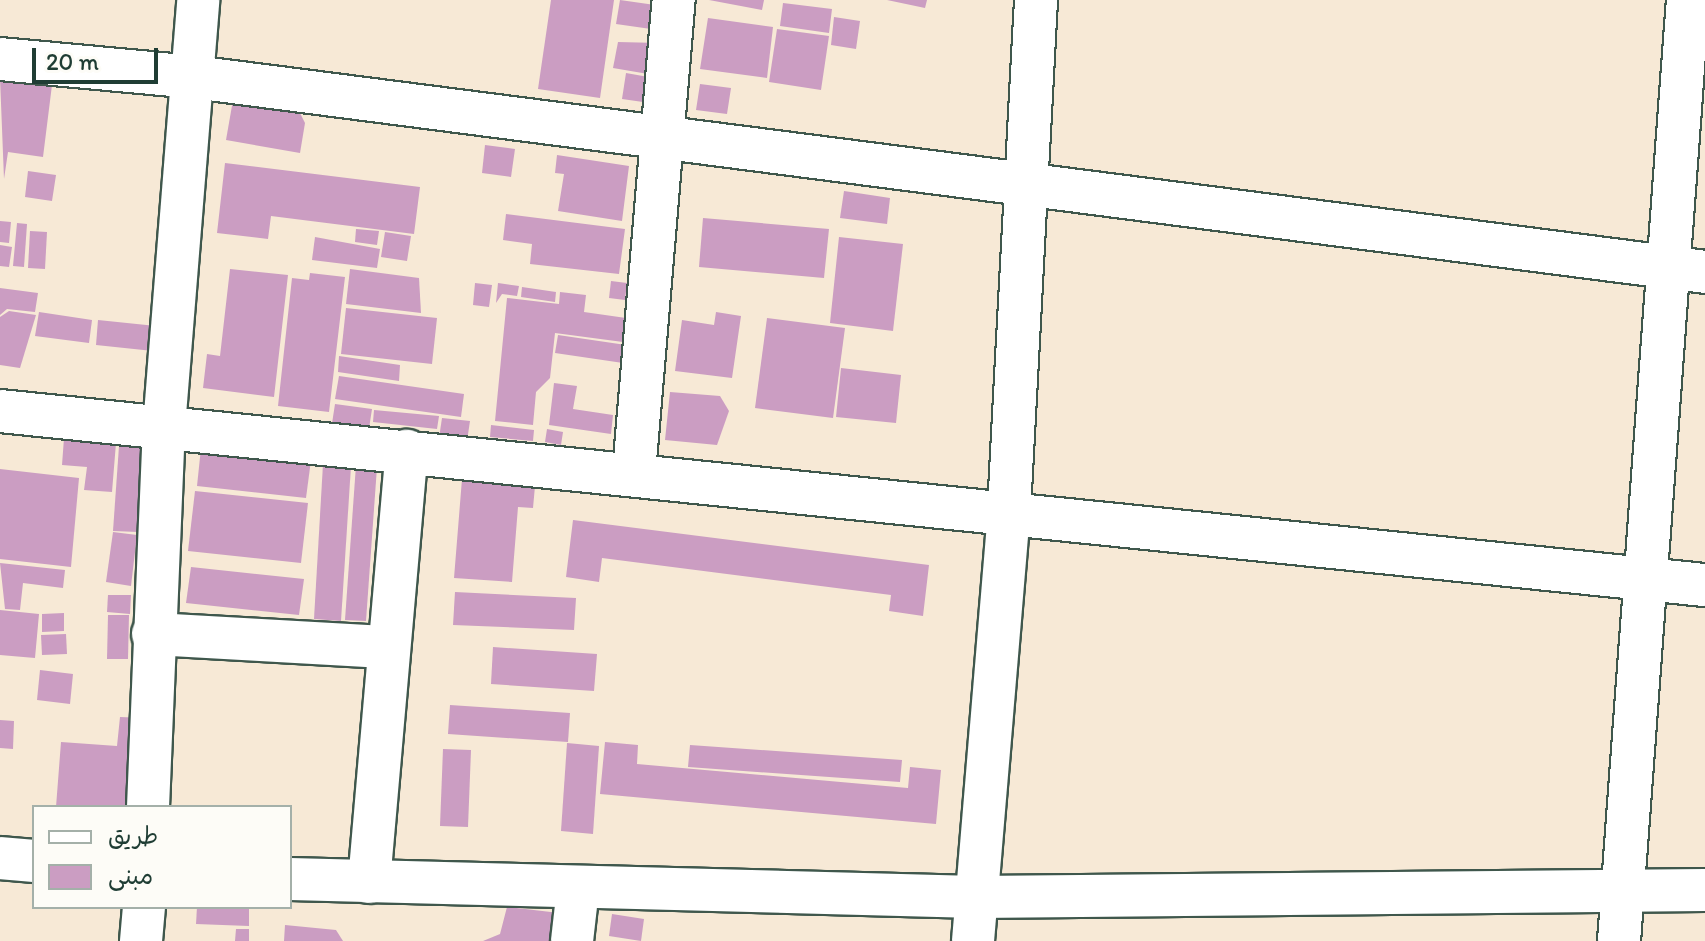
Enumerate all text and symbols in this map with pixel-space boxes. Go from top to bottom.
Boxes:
scale bar [36,32,162,82]
text: 20 m [46,47,99,76]
legend [32,805,292,909]
text: طريق [108,821,158,850]
text: مبنى [108,861,153,890]

